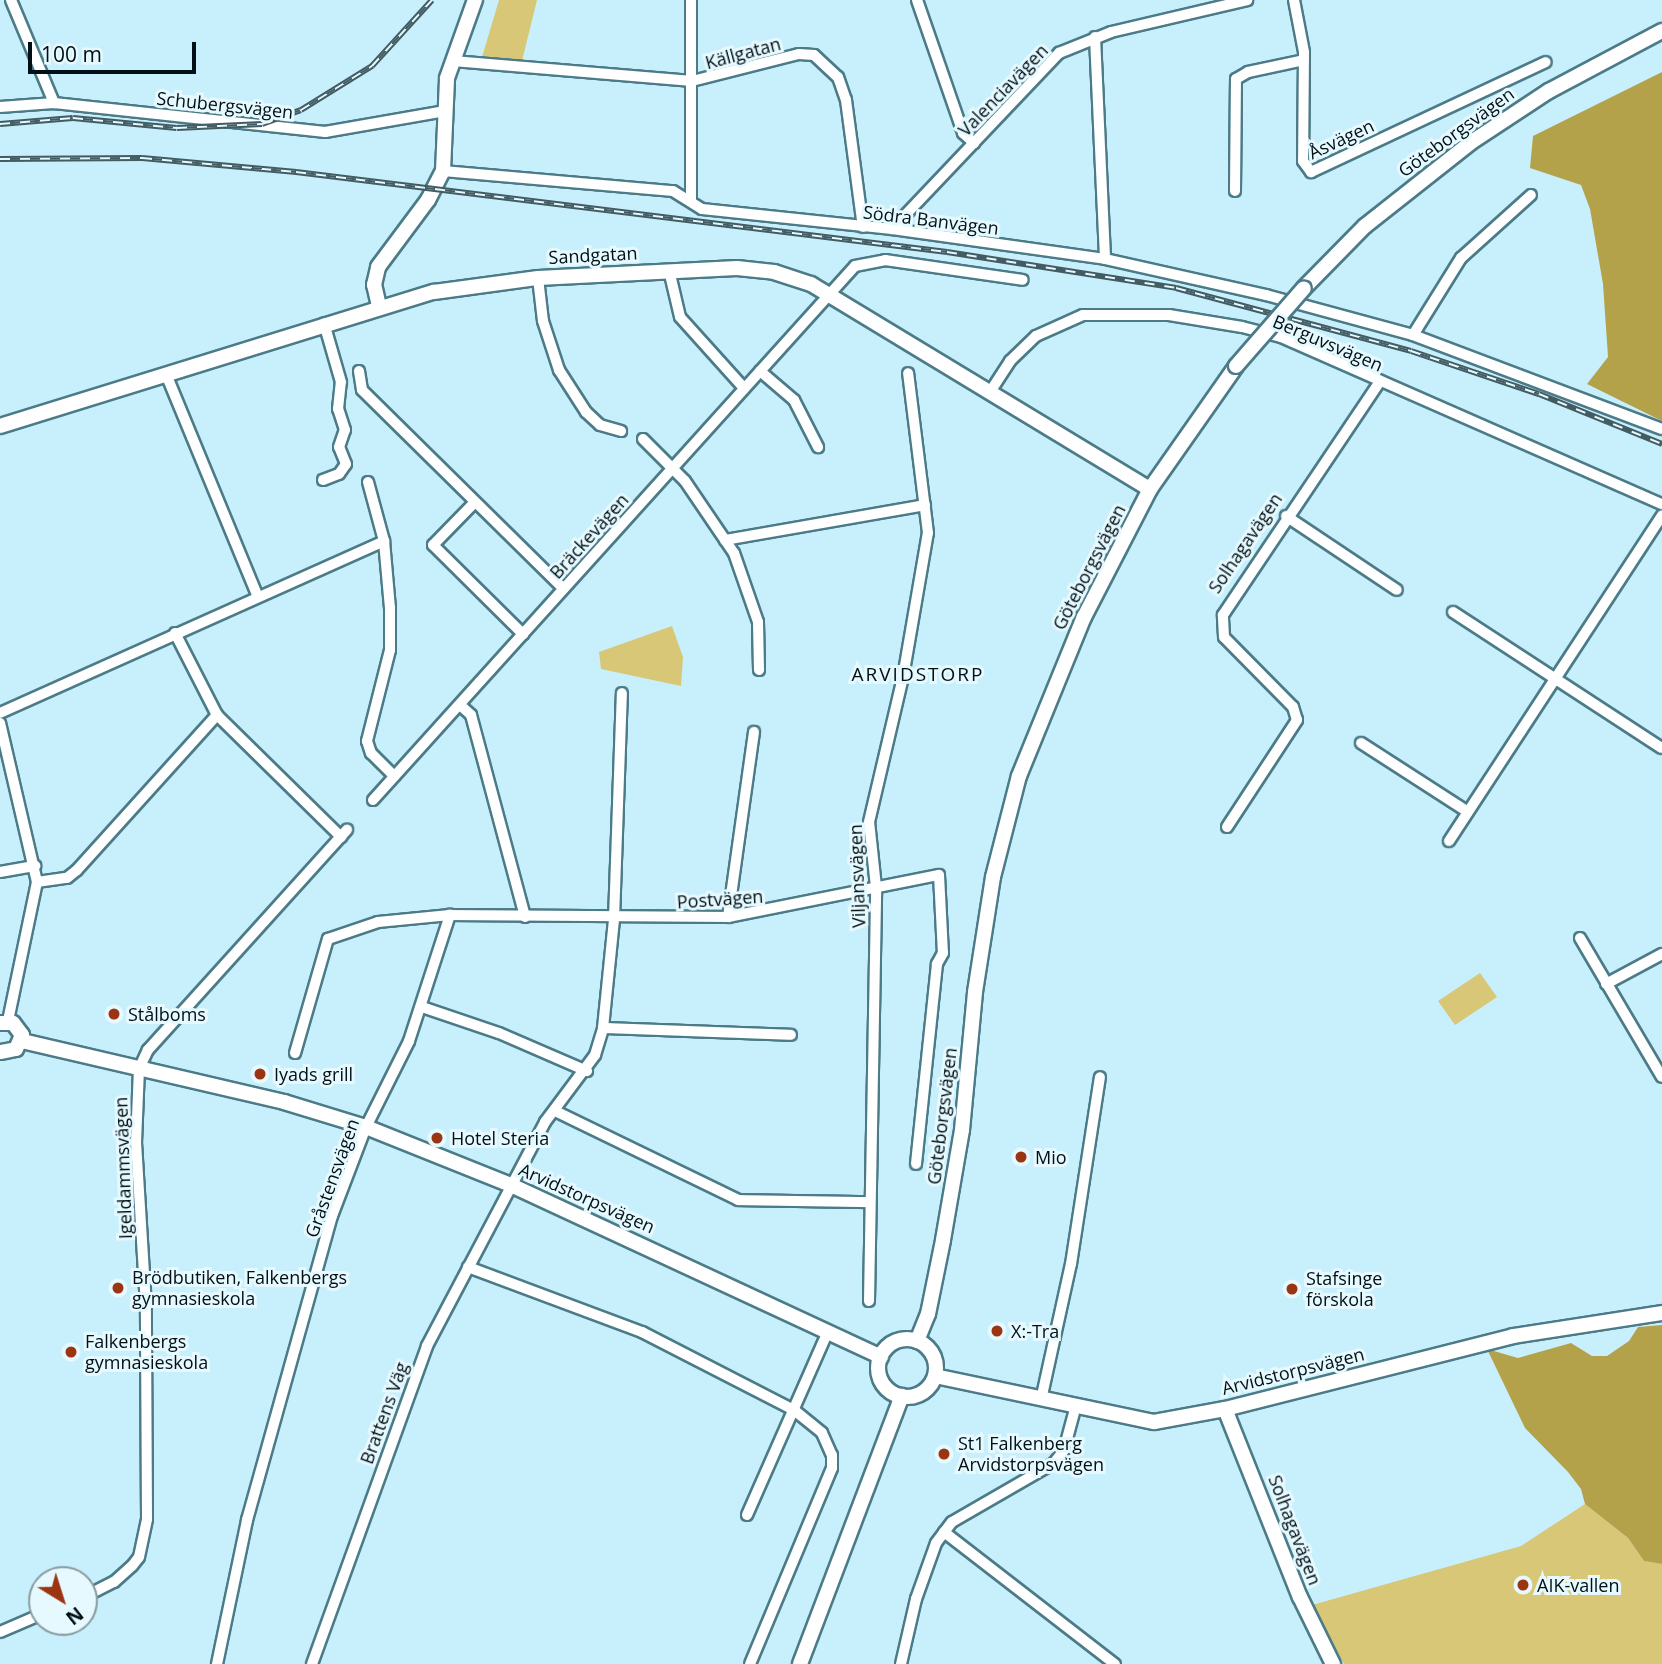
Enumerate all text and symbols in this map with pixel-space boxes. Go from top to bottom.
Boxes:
scale bar [32,28,200,72]
street label: Källgatan [703,33,783,73]
text: 100 m [41,40,102,68]
street label: Valenciavägen [954,40,1052,140]
street label: Göteborgsvägen [1394,83,1518,181]
street label: Schubergsvägen [156,87,294,123]
street label: Åsvägen [1305,114,1377,164]
street label: Södra Banvägen [862,201,1000,239]
street label: Sandgatan [548,242,638,268]
street label: Berguvsvägen [1270,310,1386,376]
street label: Bräckevägen [545,489,633,583]
street label: Solhagavägen [1204,489,1286,597]
street label: Göteborgsvägen [1048,501,1130,633]
district label: ARVIDSTORP [853,664,983,686]
street label: Viljansvägen [844,824,870,928]
street label: Postvägen [676,885,764,913]
place label: Stålboms [128,1003,206,1025]
marker: Stålboms [106,1006,122,1022]
street label: Göteborgsvägen [923,1046,961,1186]
place label: Iyads grill [274,1063,353,1085]
marker: Iyads grill [252,1066,268,1082]
street label: Igeldammsvägen [110,1097,136,1239]
street label: Gråstensvägen [300,1116,364,1240]
place label: Hotel Steria [451,1127,549,1149]
marker: Hotel Steria [429,1130,445,1146]
place label: Mio [1035,1146,1067,1168]
marker: Mio [1013,1149,1029,1165]
street label: Arvidstorpsvägen [516,1158,658,1238]
place label: Brödbutiken, Falkenbergs gymnasieskola [132,1267,347,1310]
place label: Stafsinge förskola [1306,1268,1382,1310]
marker: Brödbutiken, Falkenbergs gymnasieskola [110,1280,126,1296]
marker: Stafsinge förskola [1284,1281,1300,1297]
place label: X:-Tra [1011,1320,1059,1342]
marker: X:-Tra [989,1323,1005,1339]
place label: Falkenbergs gymnasieskola [85,1331,208,1374]
street label: Arvidstorpsvägen [1220,1343,1366,1399]
marker: Falkenbergs gymnasieskola [63,1344,79,1360]
street label: Brattens Väg [356,1359,412,1467]
place label: St1 Falkenberg Arvidstorpsvägen [958,1433,1104,1476]
marker: St1 Falkenberg Arvidstorpsvägen [936,1446,952,1462]
street label: Solhagavägen [1264,1472,1326,1588]
north arrow [28,1566,98,1636]
place label: AIK-vallen [1537,1574,1619,1596]
marker: AIK-vallen [1515,1577,1531,1593]
text: N [61,1601,89,1631]

